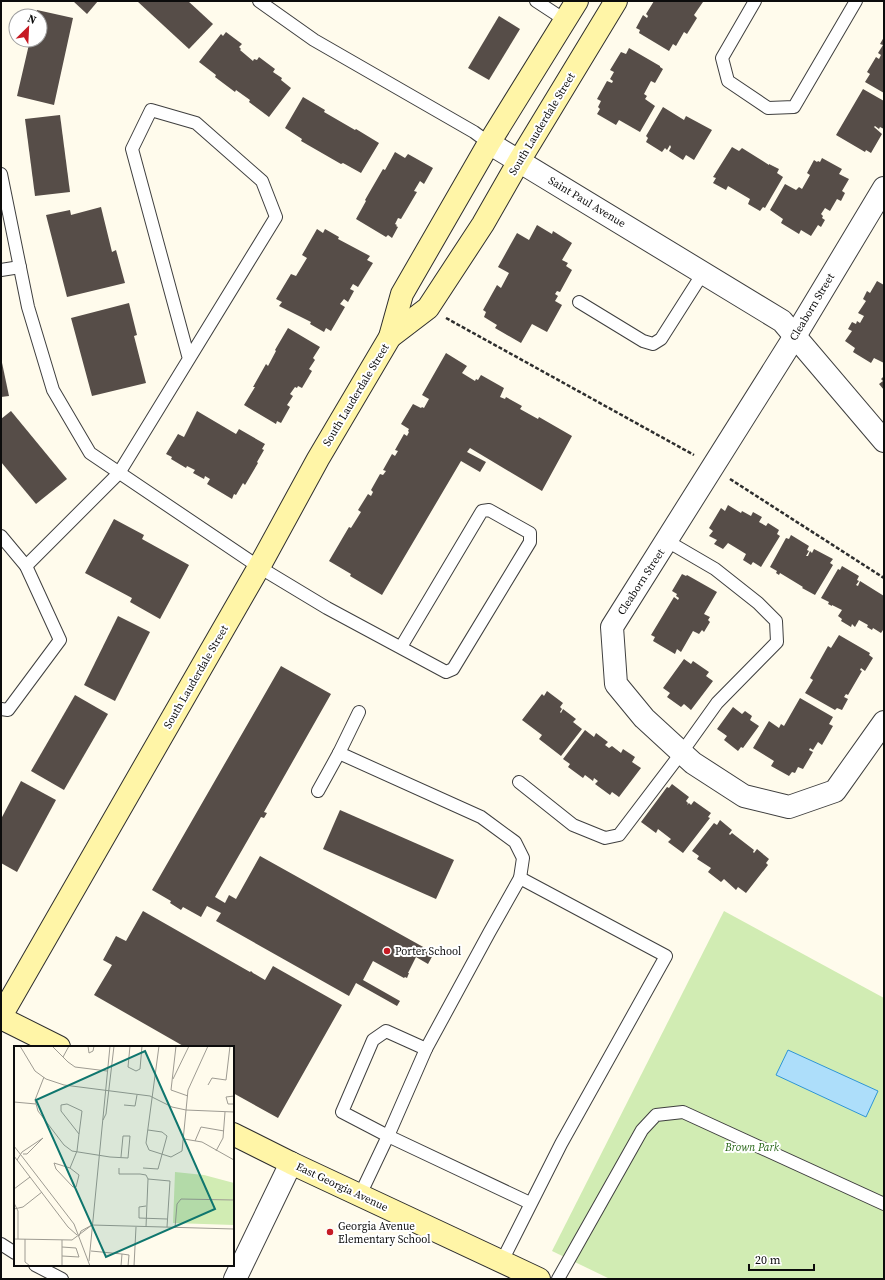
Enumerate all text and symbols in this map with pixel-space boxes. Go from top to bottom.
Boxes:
north arrow [8,8,48,48]
text: N [25,11,39,28]
street label: South Lauderdale Street [505,70,579,178]
street label: Saint Paul Avenue [546,173,629,231]
street label: Cleaborn Street [786,270,838,343]
street label: South Lauderdale Street [319,341,393,449]
street label: Cleaborn Street [614,546,668,618]
street label: South Lauderdale Street [160,622,232,731]
place label: Porter School [395,944,461,959]
marker: Porter School [382,946,392,956]
inset map [14,1046,234,1266]
park label: Brown Park [724,1140,780,1155]
street label: East Georgia Avenue [293,1159,391,1215]
place label: Georgia Avenue Elementary School [338,1219,430,1247]
marker: Georgia Avenue Elementary School [325,1227,335,1237]
scale bar [749,1246,814,1272]
text: 20 m [755,1252,781,1268]

